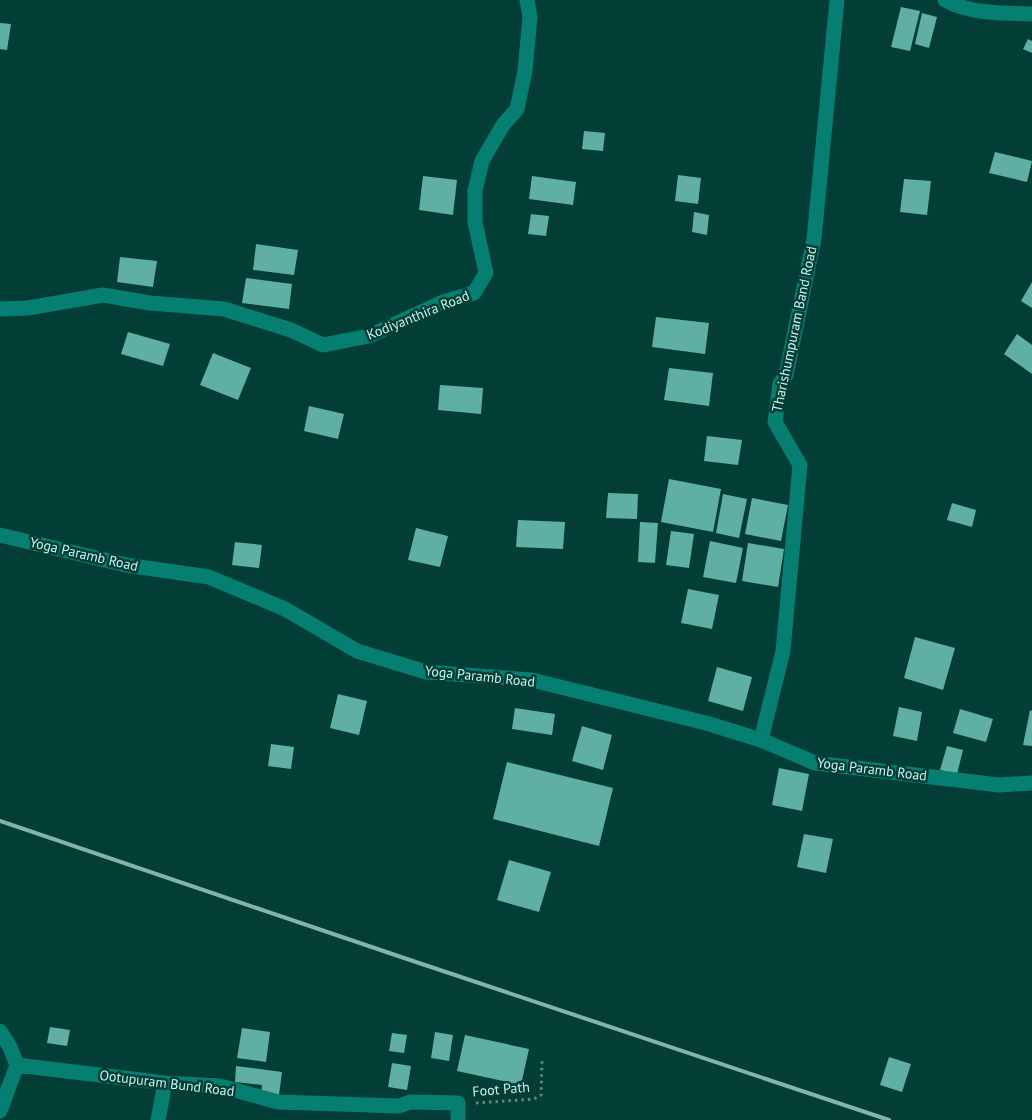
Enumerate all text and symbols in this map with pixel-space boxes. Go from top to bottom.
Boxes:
street label: Tharishumpuram Band Road [768,244,820,414]
street label: Kodiyanthira Road [364,286,472,344]
street label: Yoga Paramb Road [28,533,140,575]
street label: Yoga Paramb Road [424,661,536,691]
street label: Yoga Paramb Road [816,753,928,785]
street label: Ootupuram Bund Road [99,1066,235,1100]
street label: Foot Path [472,1078,530,1100]

